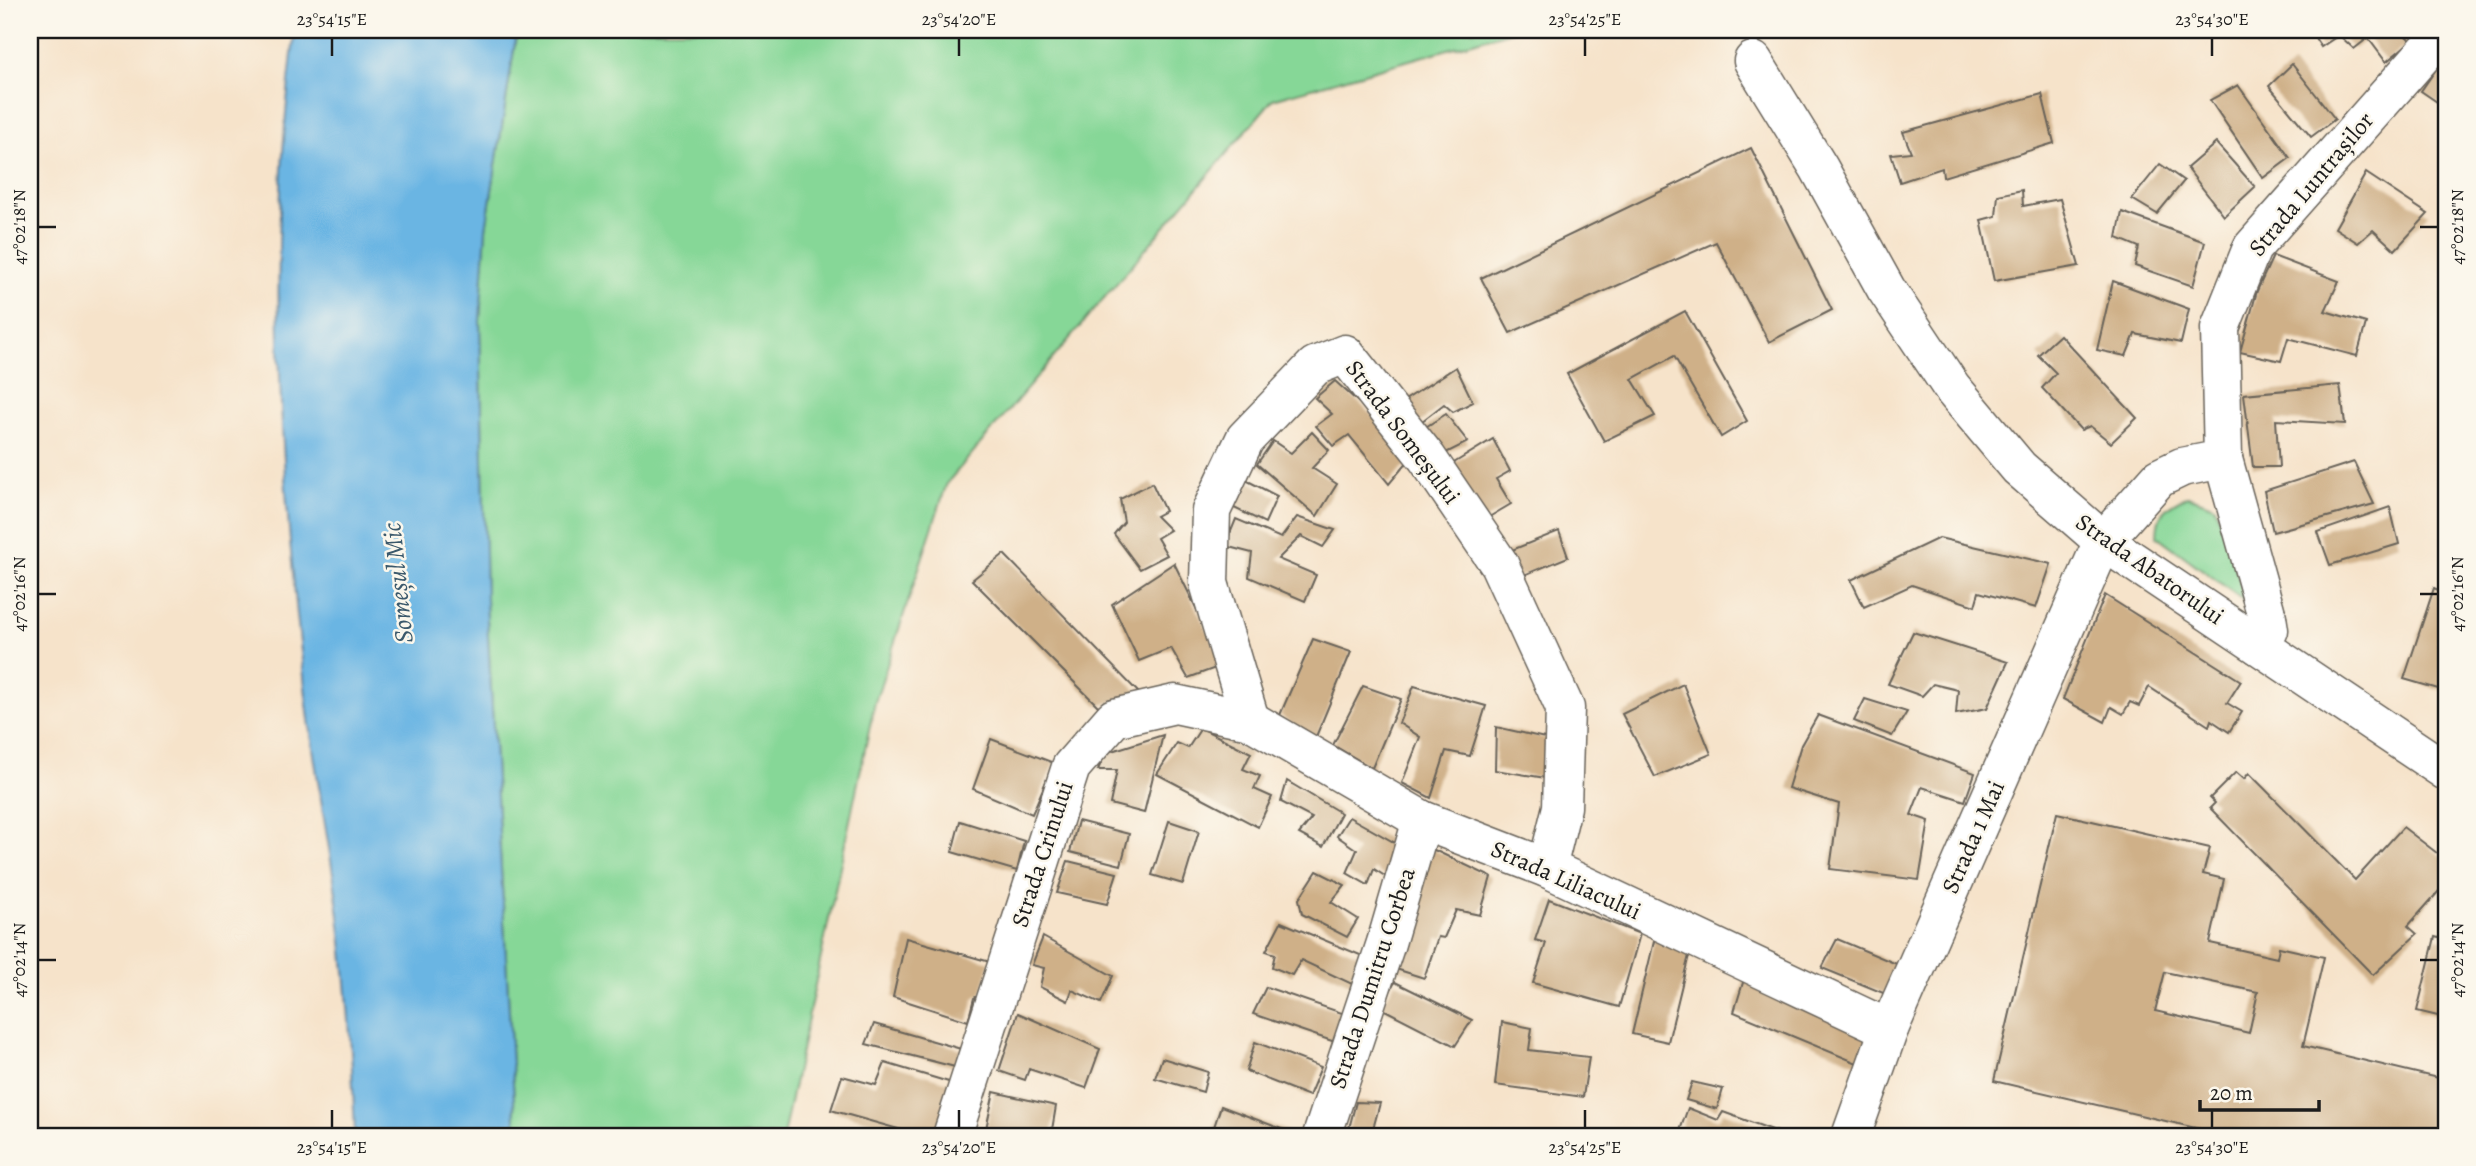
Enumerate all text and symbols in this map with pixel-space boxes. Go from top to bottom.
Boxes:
text: 23°54'15"E [297,7,367,31]
text: 23°54'20"E [922,7,996,31]
text: 23°54'25"E [1549,7,1621,31]
text: 23°54'30"E [2175,7,2249,31]
street label: Strada Luntrașilor [2241,105,2381,263]
text: 47°02'18"N [7,189,31,265]
text: 47°02'18"N [2445,189,2469,265]
street label: Strada Someșului [1338,353,1468,511]
street label: Strada Abatorului [2069,506,2231,632]
water label: Someșul Mic [374,520,422,645]
text: 47°02'16"N [7,556,31,632]
text: 47°02'16"N [2445,556,2469,632]
street label: Strada 1 Mai [1934,775,2012,899]
street label: Strada Crinului [1003,777,1081,931]
street label: Strada Liliacului [1486,833,1646,927]
street label: Strada Dumitru Corbea [1321,863,1423,1093]
text: 47°02'14"N [7,922,31,998]
text: 47°02'14"N [2445,922,2469,998]
scale bar [2200,1068,2318,1112]
text: 20 m [2210,1079,2253,1107]
text: 23°54'15"E [297,1135,367,1159]
text: 23°54'20"E [922,1135,996,1159]
text: 23°54'25"E [1549,1135,1621,1159]
text: 23°54'30"E [2175,1135,2249,1159]

